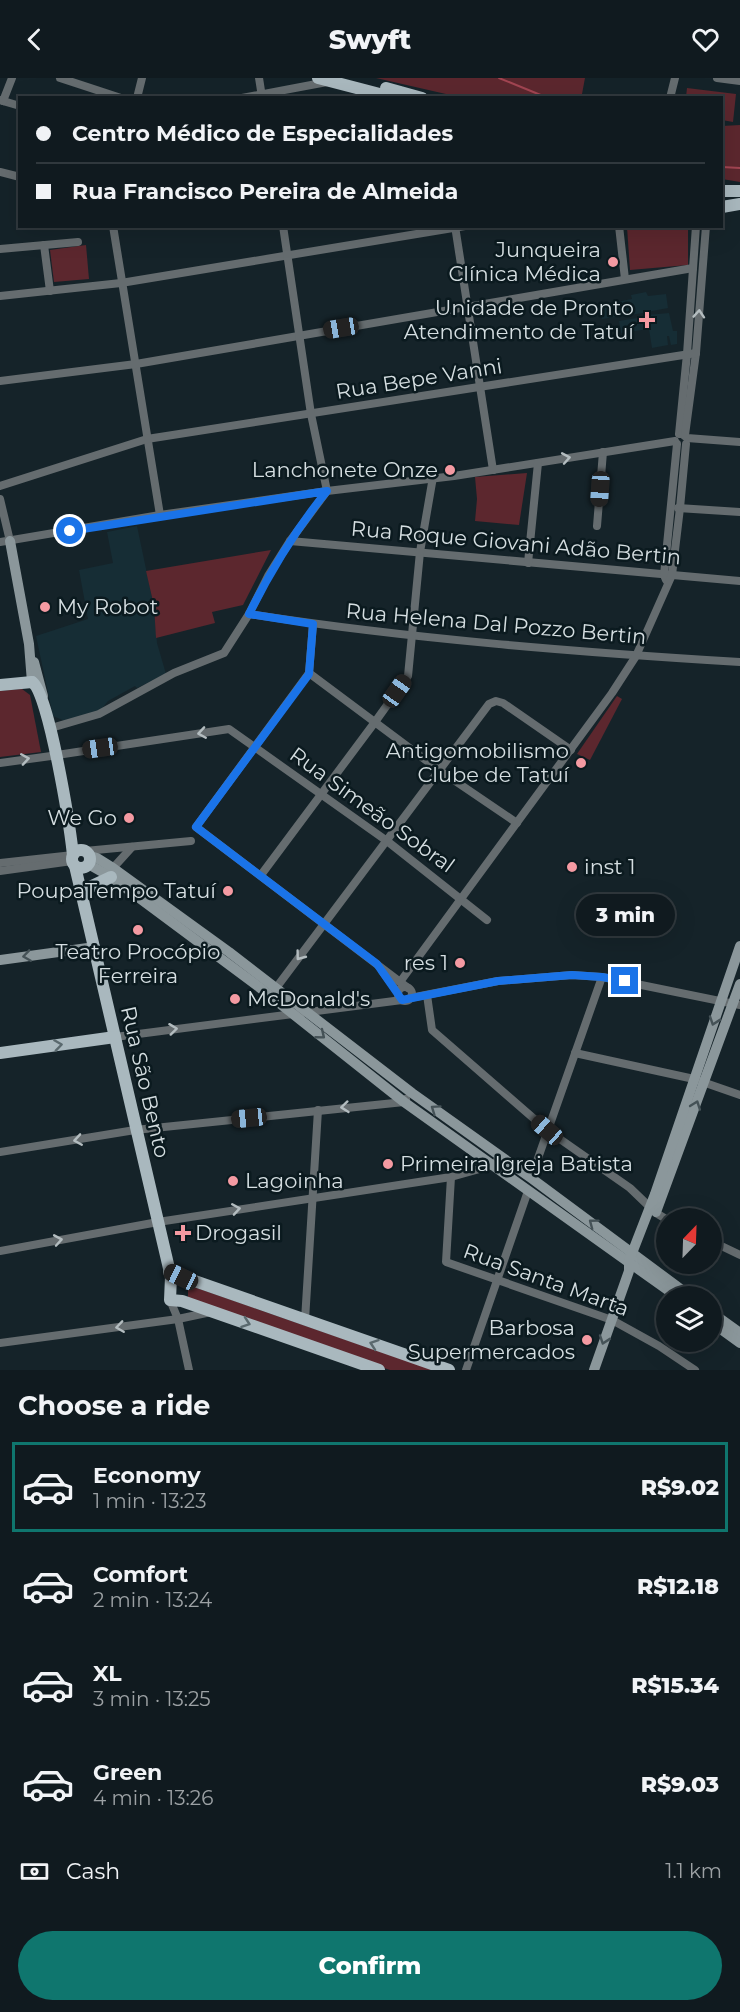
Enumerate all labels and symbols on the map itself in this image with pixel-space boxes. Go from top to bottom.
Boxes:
place label: Junqueira Clínica Médica [448,237,601,286]
marker: Junqueira Clínica Médica [606,255,620,269]
place label: Unidade de Pronto Atendimento de Tatuí [404,295,635,344]
one-way arrow [692,310,705,319]
marker: Unidade de Pronto Atendimento de Tatuí [638,311,656,329]
car [322,316,360,340]
street label: Rua Bepe Vanni [334,353,504,404]
one-way arrow [561,452,571,465]
place label: Lanchonete Onze [252,457,438,482]
marker: Lanchonete Onze [443,463,457,477]
car [590,470,610,508]
street label: Rua Roque Giovani Adão Bertin [350,516,682,569]
route start [56,517,83,544]
place label: My Robot [57,594,158,619]
street label: Rua Helena Dal Pozzo Bertin [345,598,647,649]
marker: My Robot [38,600,52,614]
car [379,671,415,711]
one-way arrow [197,726,207,738]
car [81,737,119,759]
place label: Antigomobilismo Clube de Tatuí [386,738,570,787]
street label: Rua Simeão Sobral [285,741,459,878]
one-way arrow [21,754,30,766]
marker: Antigomobilismo Clube de Tatuí [574,756,588,770]
place label: We Go [47,805,117,830]
marker: We Go [122,811,136,825]
place label: inst 1 [584,854,636,879]
marker: inst 1 [565,860,579,874]
place label: PoupaTempo Tatuí [16,878,217,903]
marker: PoupaTempo Tatuí [221,884,235,898]
callout: 3 min [576,894,674,936]
marker: Teatro Procópio Ferreira [131,923,145,937]
place label: Teatro Procópio Ferreira [56,939,220,988]
one-way arrow [22,949,31,962]
one-way arrow [296,950,307,961]
place label: res 1 [404,950,448,975]
marker: res 1 [453,956,467,970]
route end [611,967,638,994]
place label: McDonald's [247,986,370,1011]
marker: McDonald's [228,992,242,1006]
street label: Rua São Bento [116,1003,175,1160]
one-way arrow [708,1015,721,1026]
one-way arrow [168,1024,178,1036]
one-way arrow [315,1028,326,1039]
one-way arrow [53,1040,62,1052]
one-way arrow [341,1100,350,1113]
one-way arrow [689,1100,702,1111]
one-way arrow [430,1105,441,1116]
car [230,1107,268,1129]
car [528,1111,566,1149]
one-way arrow [73,1133,83,1146]
place label: Primeira Igreja Batista [400,1151,633,1176]
marker: Primeira Igreja Batista [381,1157,395,1171]
place label: Lagoinha [245,1168,344,1193]
marker: Lagoinha [226,1174,240,1188]
one-way arrow [231,1203,241,1216]
north arrow [656,1208,722,1274]
one-way arrow [588,1219,599,1230]
place label: Drogasil [195,1220,282,1245]
marker: Drogasil [176,1226,190,1240]
one-way arrow [52,1234,62,1247]
street label: Rua Santa Marta [460,1238,632,1321]
car [161,1261,201,1293]
place label: Barbosa Supermercados [408,1315,575,1364]
one-way arrow [240,1316,250,1329]
one-way arrow [115,1320,125,1333]
marker: Barbosa Supermercados [580,1333,594,1347]
one-way arrow [599,1335,612,1345]
one-way arrow [369,1338,380,1351]

